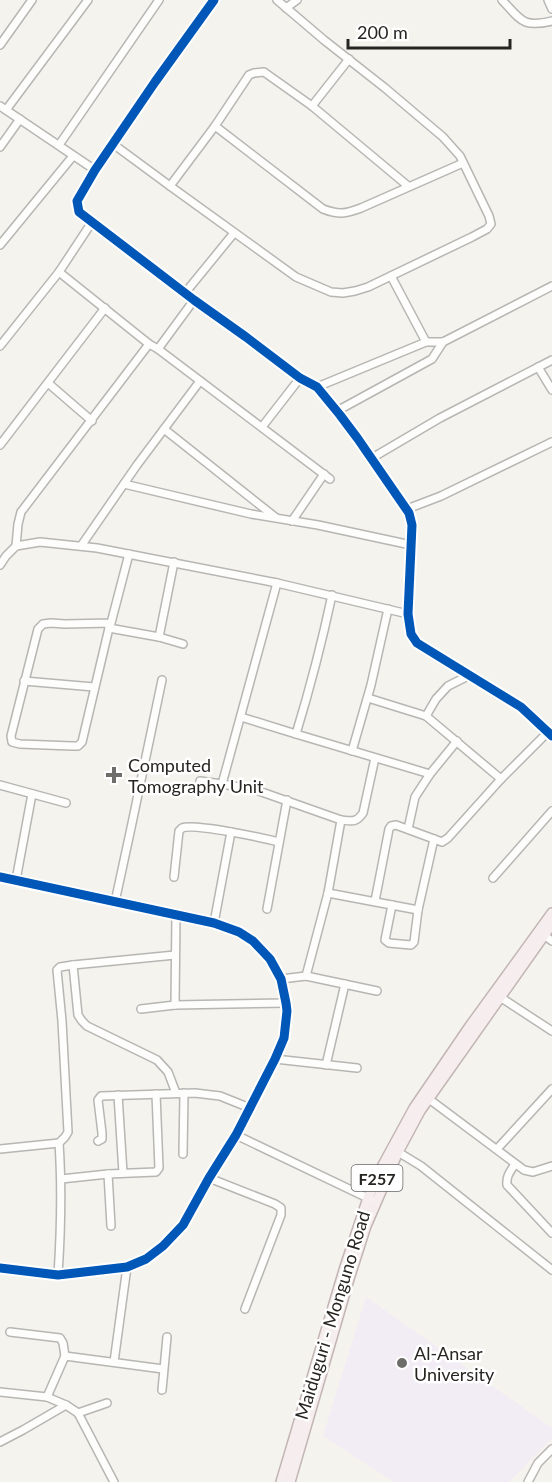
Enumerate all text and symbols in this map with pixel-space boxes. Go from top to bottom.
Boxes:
scale bar [348,12,510,50]
text: 200 m [357,21,408,43]
place label: Computed Tomography Unit [128,754,264,797]
marker: Computed Tomography Unit [105,766,123,784]
road number: F257 [352,1165,403,1191]
street label: Maiduguri - Monguno Road [290,1208,374,1422]
place label: Al-Ansar University [414,1342,495,1385]
marker: Al-Ansar University [395,1356,409,1370]

